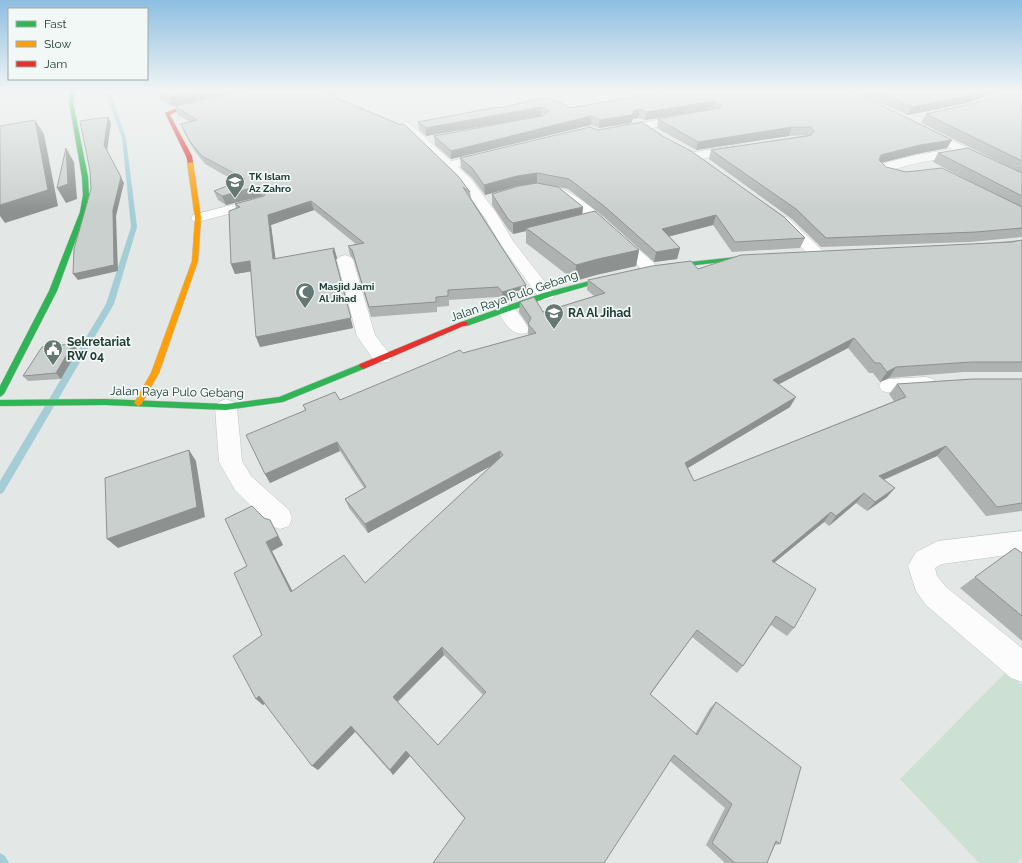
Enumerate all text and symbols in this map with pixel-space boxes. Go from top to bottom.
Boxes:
legend [8,8,148,80]
text: Fast [44,17,67,31]
text: Slow [44,37,71,51]
text: Jam [44,57,67,71]
school or university icon: TK Islam Az Zahro [224,171,246,199]
place label: TK Islam Az Zahro [249,171,291,194]
street label: Jalan Raya Pulo Gebang [448,268,580,324]
mosque icon: Masjid Jami Al Jihad [294,281,316,309]
place label: Masjid Jami Al Jihad [319,281,374,304]
school or university icon: RA Al Jihad [543,302,565,330]
place label: RA Al Jihad [568,306,631,320]
place label: Sekretariat RW 04 [67,335,131,363]
public building icon: Sekretariat RW 04 [42,338,64,366]
street label: Jalan Raya Pulo Gebang [110,384,244,400]

